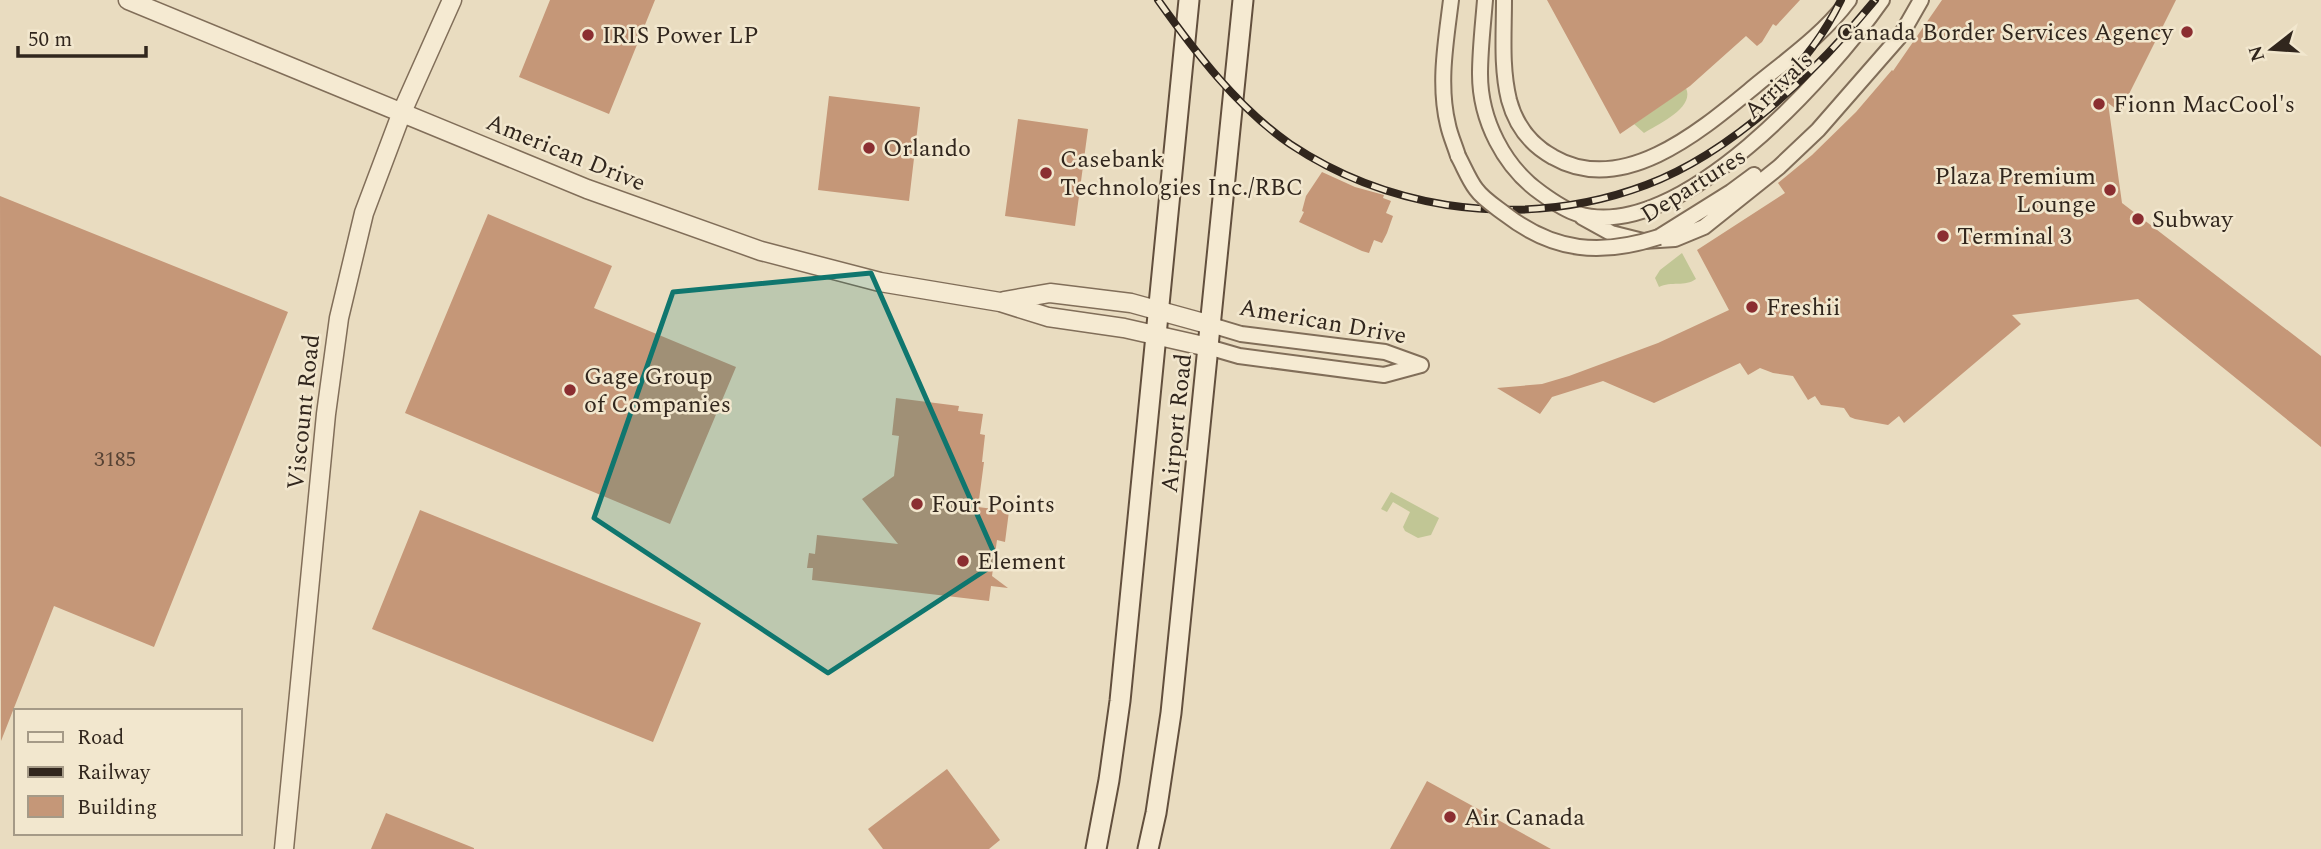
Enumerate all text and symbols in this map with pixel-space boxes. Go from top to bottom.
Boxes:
scale bar [18,14,145,58]
north arrow [2237,14,2307,84]
place label: Canada Border Services Agency [1836,15,2174,51]
place label: IRIS Power LP [602,18,759,54]
text: 50 m [28,24,72,56]
marker: Canada Border Services Agency [2179,24,2195,40]
marker: IRIS Power LP [580,27,596,43]
text: N [2241,42,2273,65]
street label: Arrivals [1736,43,1822,128]
place label: Fionn MacCool's [2113,87,2295,123]
marker: Fionn MacCool's [2091,96,2107,112]
street label: American Drive [480,105,651,201]
place label: Orlando [883,131,971,167]
street label: Departures [1634,139,1753,233]
marker: Orlando [861,140,877,156]
place label: Casebank Technologies Inc./RBC [1060,142,1303,206]
place label: Plaza Premium Lounge [1934,159,2096,223]
marker: Casebank Technologies Inc./RBC [1038,165,1054,181]
marker: Plaza Premium Lounge [2102,182,2118,198]
place label: Subway [2152,202,2234,238]
marker: Subway [2130,211,2146,227]
place label: Terminal 3 [1957,219,2072,255]
marker: Terminal 3 [1935,228,1951,244]
street label: American Drive [1236,290,1409,354]
place label: Freshii [1766,290,1840,326]
marker: Freshii [1744,299,1760,315]
street label: Viscount Road [278,333,330,492]
street label: Airport Road [1152,352,1202,495]
place label: Gage Group of Companies [584,359,731,423]
marker: Gage Group of Companies [562,382,578,398]
house number: 3185 [94,444,136,476]
place label: Four Points [931,487,1055,523]
marker: Four Points [909,496,925,512]
place label: Element [977,544,1066,580]
marker: Element [955,553,971,569]
legend [14,709,242,835]
text: Road [77,722,124,754]
text: Railway [77,757,151,789]
text: Building [77,792,157,824]
place label: Air Canada [1464,800,1585,836]
marker: Air Canada [1442,809,1458,825]

